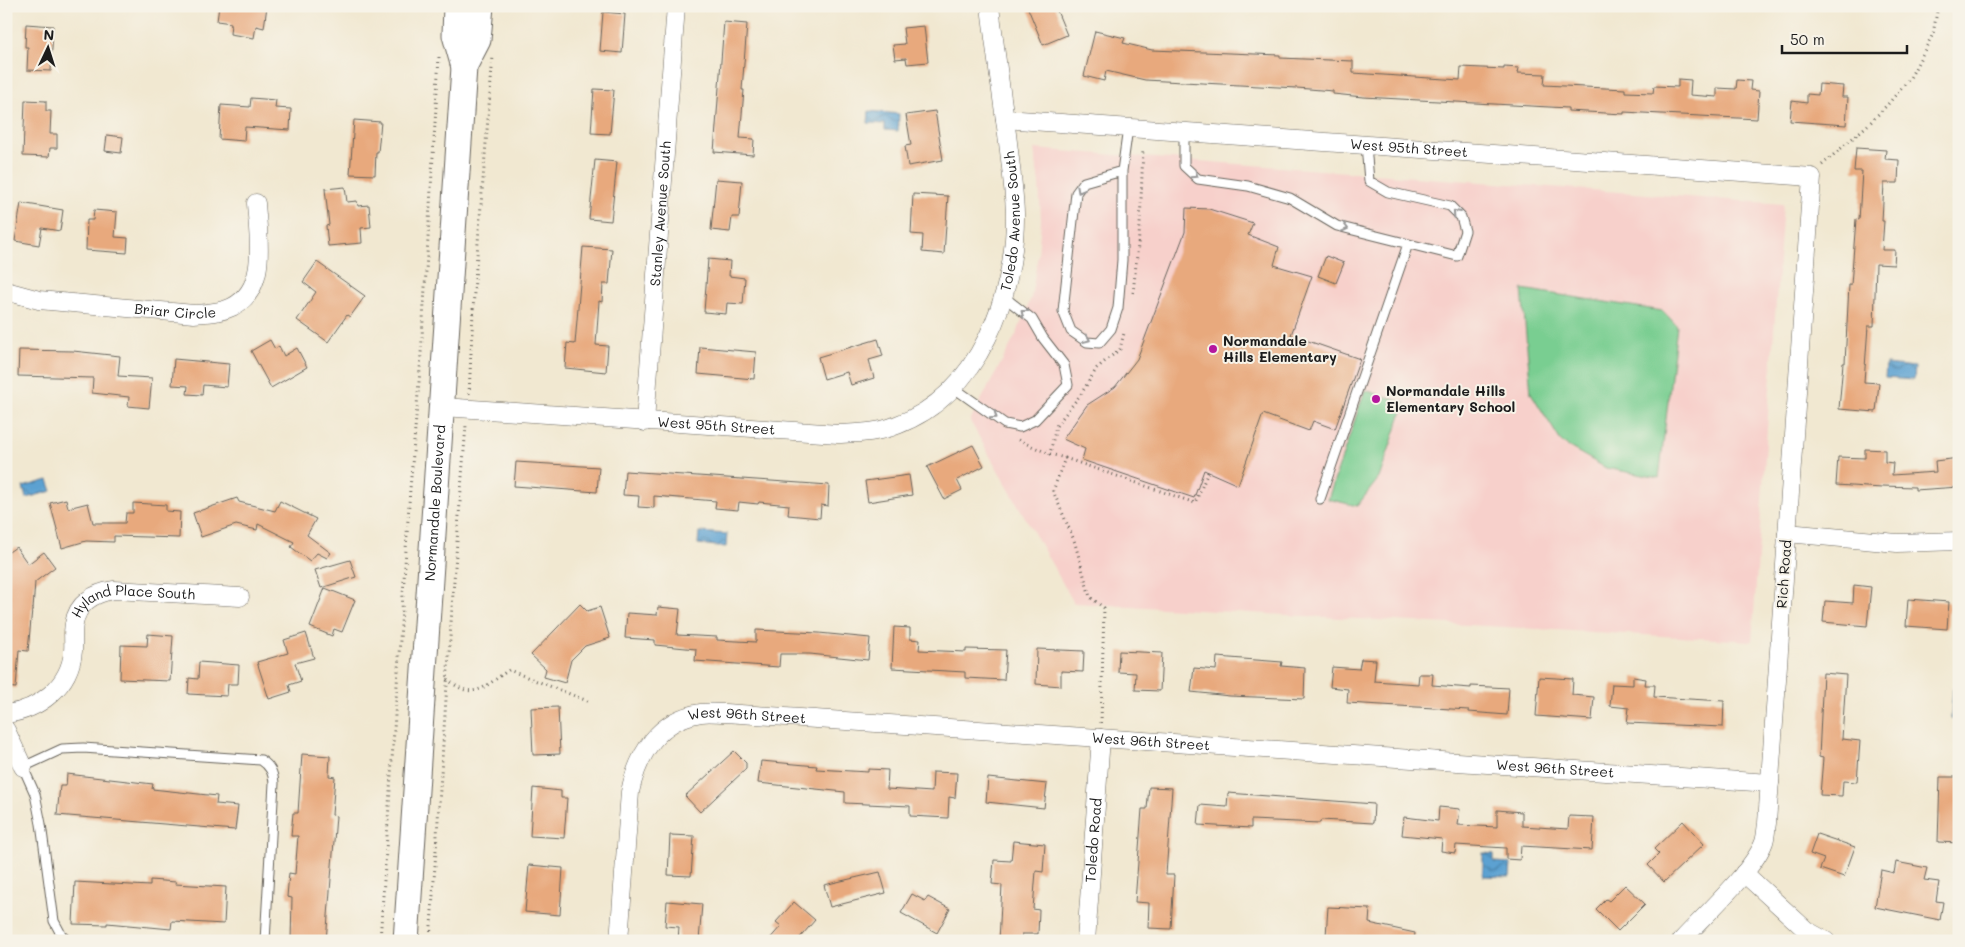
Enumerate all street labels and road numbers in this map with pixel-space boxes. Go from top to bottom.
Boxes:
street label: West 95th Street [1349,134,1469,161]
street label: Stanley Avenue South [645,140,675,287]
street label: Toledo Avenue South [995,150,1024,293]
street label: Briar Circle [134,299,217,323]
street label: West 95th Street [657,412,776,439]
street label: Normandale Boulevard [420,424,449,582]
street label: Rich Road [1772,539,1795,609]
street label: Hyland Place South [66,580,196,621]
street label: West 96th Street [686,702,807,727]
street label: West 96th Street [1091,728,1211,754]
street label: West 96th Street [1495,755,1615,782]
street label: Toledo Road [1080,797,1106,883]

